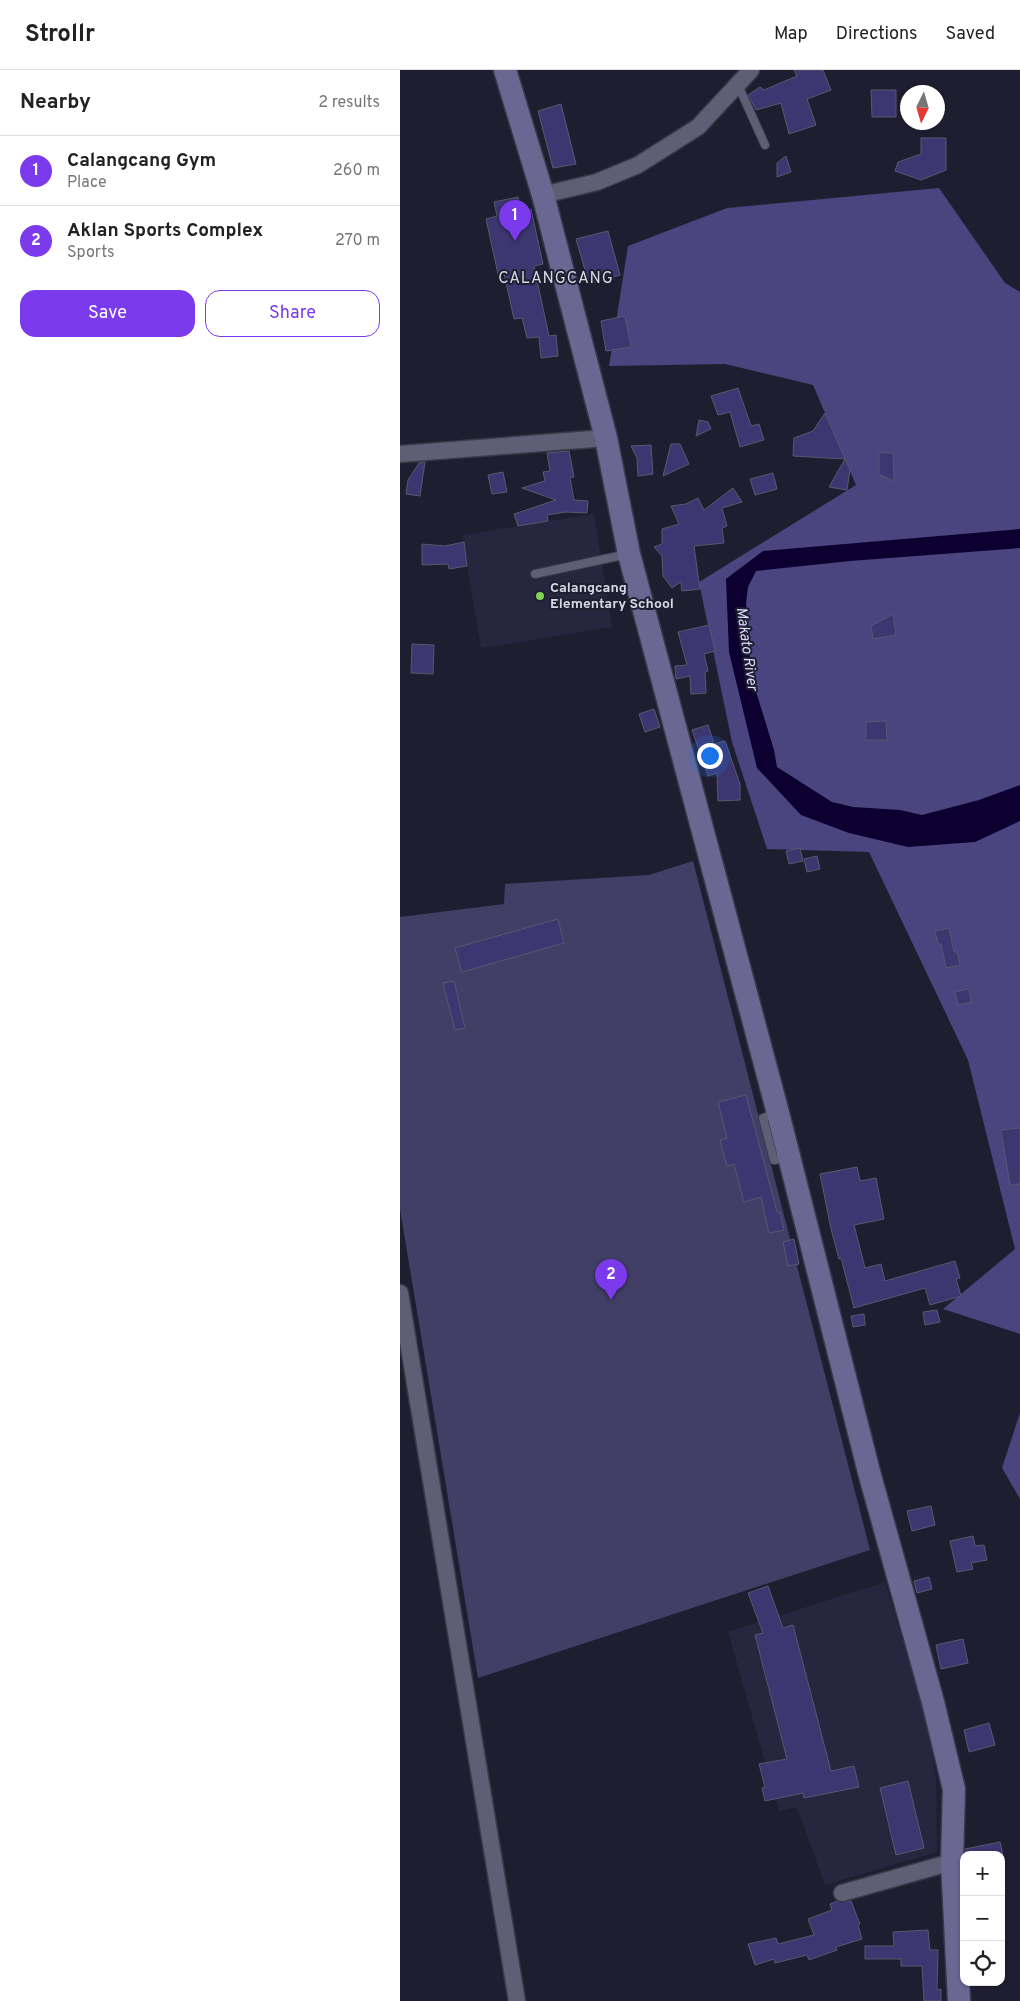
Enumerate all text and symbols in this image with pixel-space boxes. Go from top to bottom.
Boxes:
text: Strollr [25,20,95,50]
text: Map [774,23,808,46]
text: Directions [836,23,918,46]
text: Saved [946,23,995,46]
north arrow [900,85,945,130]
text: Nearby [20,89,91,116]
text: 2 results [318,93,380,113]
text: Calangcang Gym [67,149,216,173]
text: 1 [33,161,39,181]
text: 260 m [333,161,380,181]
text: Place [67,173,107,193]
pin: 1 [499,200,531,241]
text: Aklan Sports Complex [67,219,263,243]
text: 2 [31,231,41,251]
text: 270 m [335,231,380,251]
text: Sports [67,243,115,263]
district label: CALANGCANG [498,269,614,289]
button: Save [20,290,195,337]
button: Share [205,290,380,337]
place label: Calangcang Elementary School [550,580,674,613]
marker: Calangcang Elementary School [534,590,546,602]
water label: Makato River [731,606,761,693]
your location [697,743,723,769]
pin: 2 [595,1259,627,1300]
map controls [960,1851,1005,1986]
button: + [960,1851,1005,1896]
button: − [960,1896,1005,1941]
button: locate [960,1941,1005,1986]

